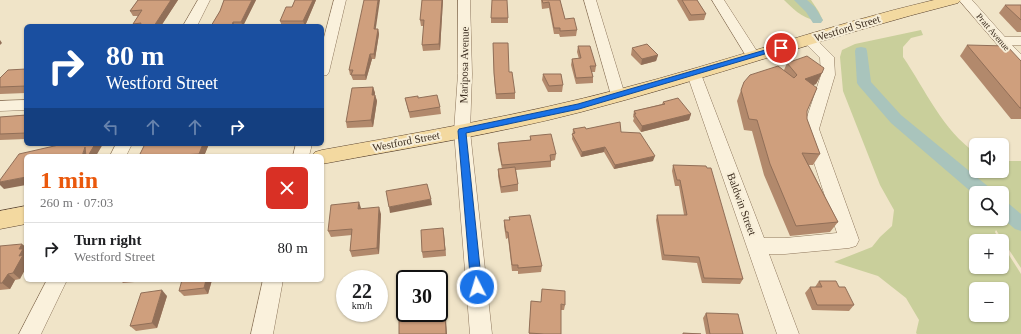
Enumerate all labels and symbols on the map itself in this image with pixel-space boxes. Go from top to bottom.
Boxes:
street label: Pratt Avenue [974,11,1012,53]
street label: Westford Street [813,12,881,44]
street label: Mariposa Avenue [457,26,471,104]
pin [764,31,798,65]
street label: Westford Street [371,129,441,153]
street label: Baldwin Street [725,171,759,237]
position arrow [456,266,498,308]
speed limit sign: 30 [396,270,448,322]

